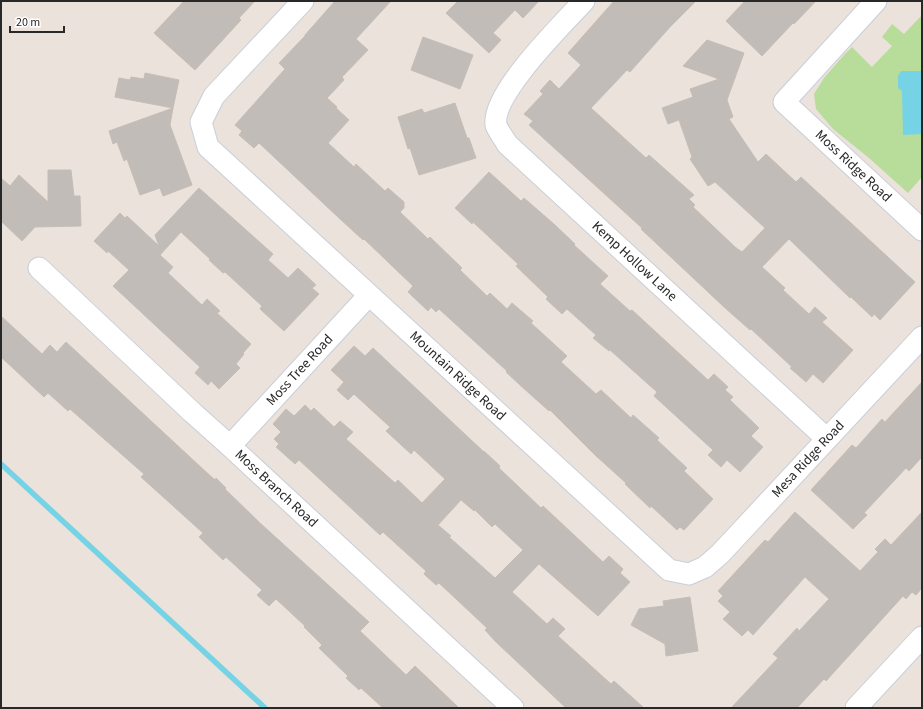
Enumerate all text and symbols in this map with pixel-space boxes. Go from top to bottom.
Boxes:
scale bar [10,8,64,34]
text: 20 m [16,14,40,31]
street label: Moss Ridge Road [810,125,896,207]
street label: Kemp Hollow Lane [587,217,682,306]
street label: Mountain Ridge Road [405,327,510,425]
street label: Moss Tree Road [262,330,338,410]
street label: Mesa Ridge Road [767,416,849,502]
street label: Moss Branch Road [230,445,322,532]

